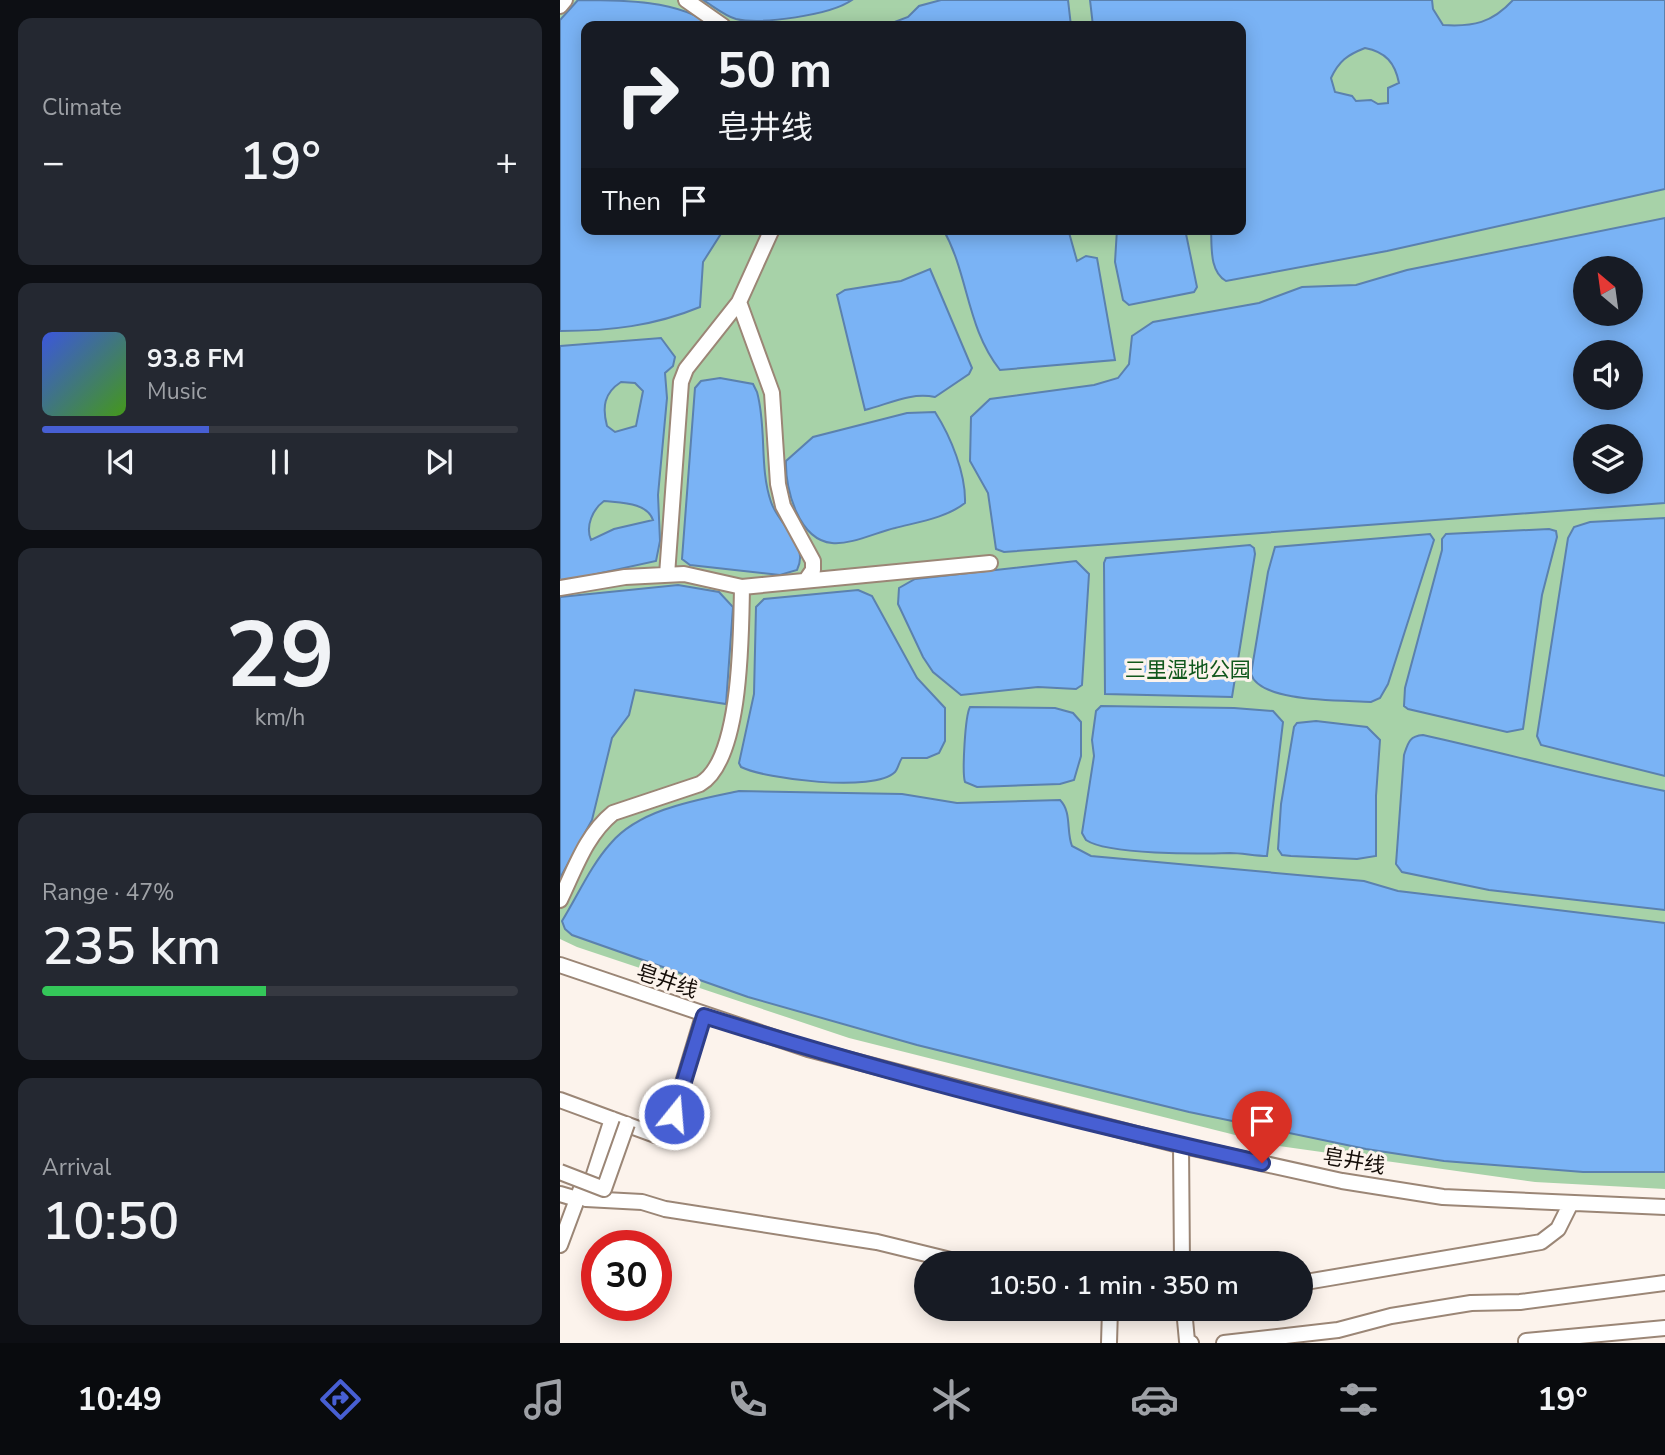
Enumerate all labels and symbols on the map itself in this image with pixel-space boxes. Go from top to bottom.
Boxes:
north arrow [1573,256,1643,326]
park label: 三里湿地公园 [1125,656,1251,684]
street label: 皂井线 [633,958,701,1004]
position arrow [637,1077,711,1151]
pin [1232,1091,1292,1163]
street label: 皂井线 [1321,1142,1387,1180]
speed limit sign: 30 [581,1230,672,1321]

